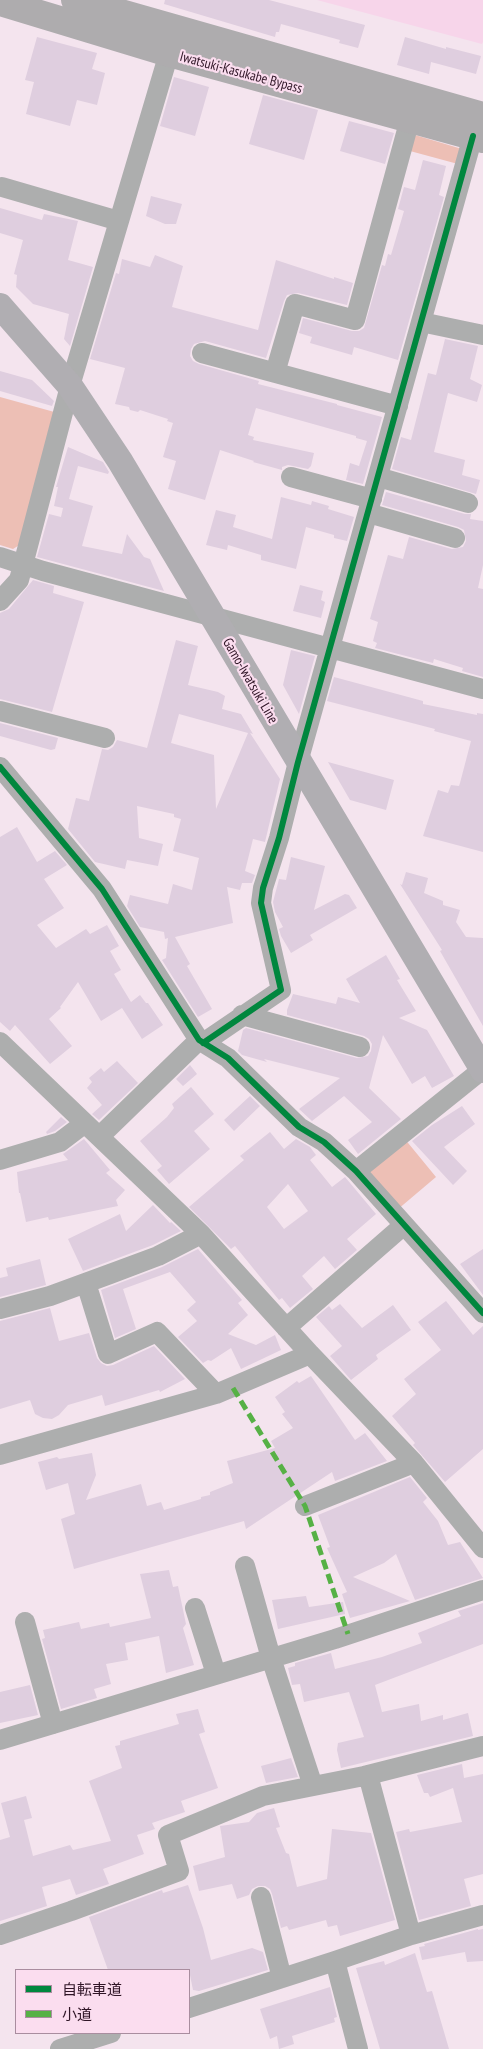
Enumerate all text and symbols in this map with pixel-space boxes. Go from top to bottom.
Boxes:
street label: Iwatsuki-Kasukabe Bypass [178,49,304,97]
street label: Gamo-Iwatsuki Line [219,635,281,727]
legend [15,1969,190,2034]
text: 自転車道 [62,1980,122,1999]
text: 小道 [62,2005,92,2024]

